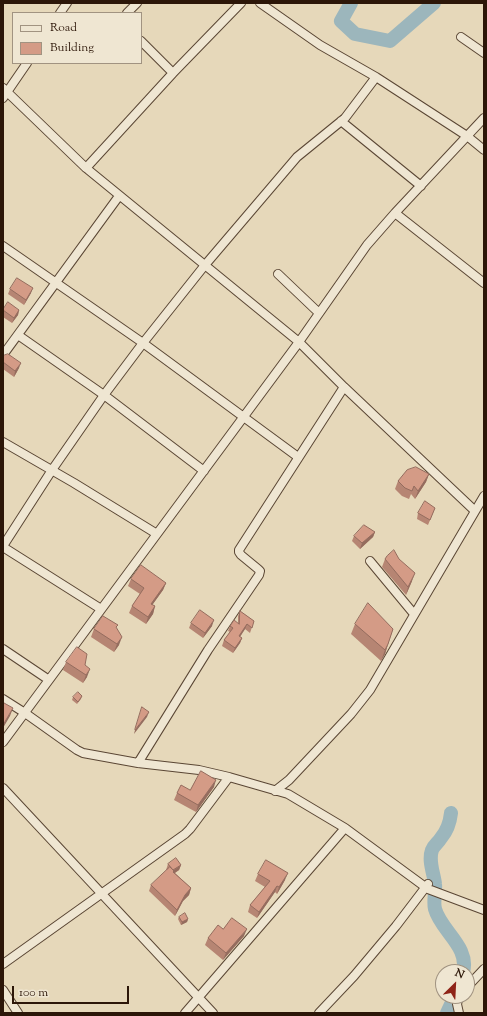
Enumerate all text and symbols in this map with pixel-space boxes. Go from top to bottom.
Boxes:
legend [12,12,142,64]
text: Road [50,19,77,37]
text: Building [50,39,94,57]
north arrow [435,964,475,1004]
text: N [452,965,467,983]
scale bar [14,978,131,1004]
text: 100 m [19,984,48,1002]

